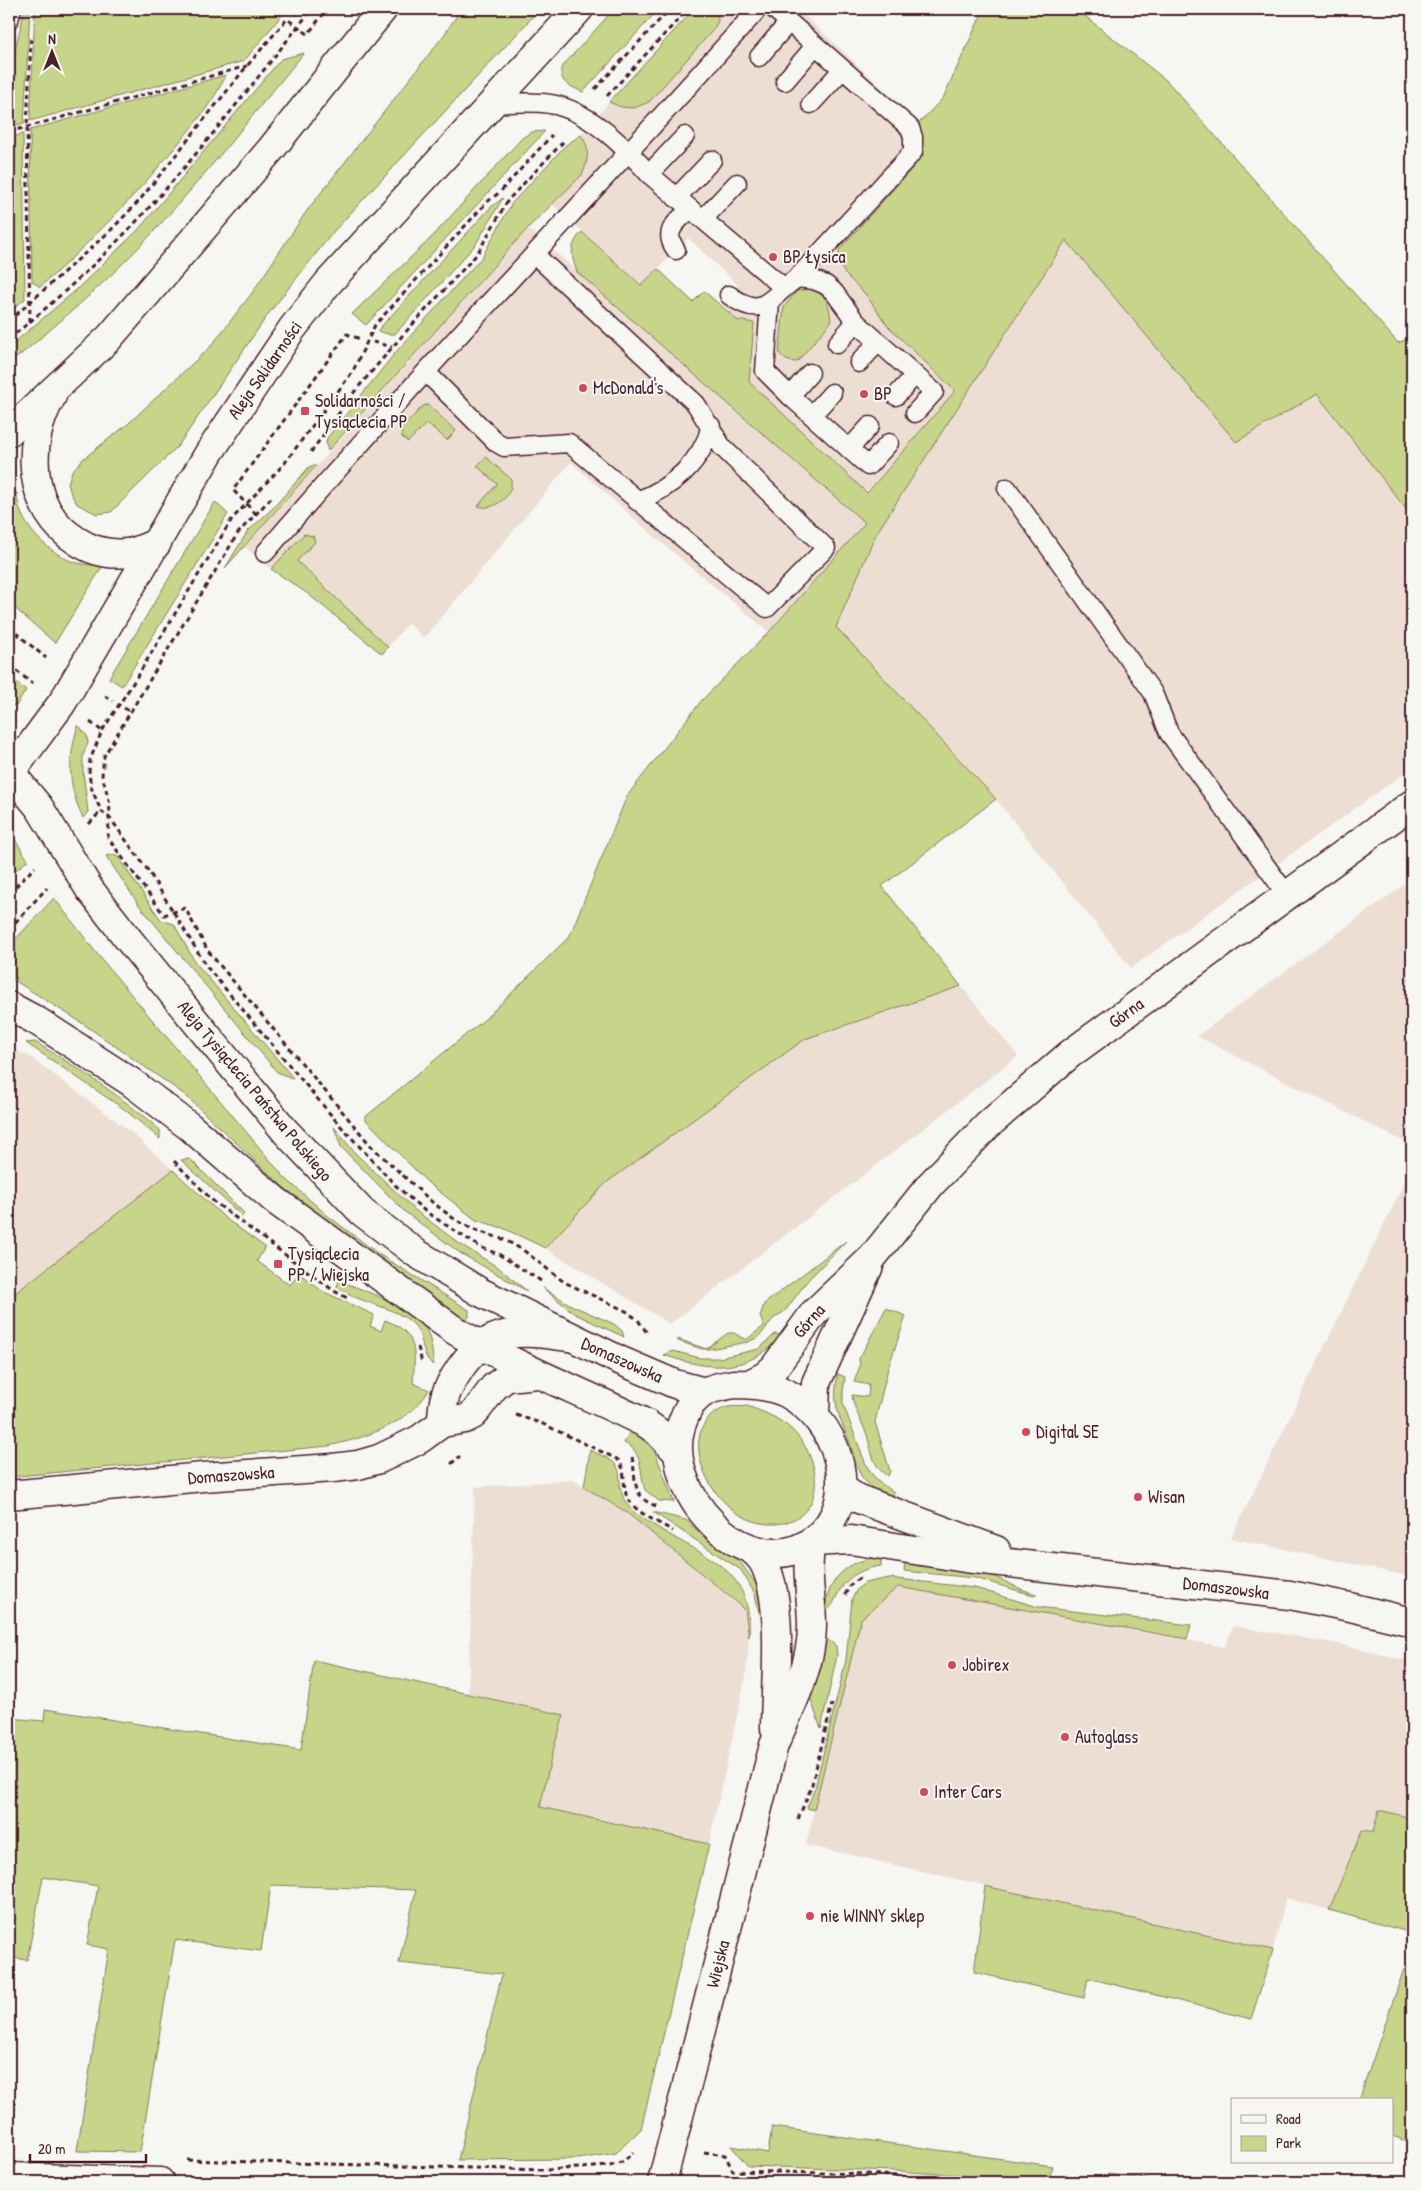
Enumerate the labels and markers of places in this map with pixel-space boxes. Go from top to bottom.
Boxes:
place label: BP Łysica [783,244,846,269]
marker: BP Łysica [767,251,779,263]
place label: McDonald's [593,375,663,400]
place label: BP [874,381,892,406]
marker: McDonald's [577,382,589,394]
place label: Solidarności / Tysiąclecia PP [315,388,408,434]
marker: BP [858,388,870,400]
marker: Solidarności / Tysiąclecia PP [299,405,311,417]
place label: Tysiąclecia PP / Wiejska [288,1241,369,1287]
marker: Tysiąclecia PP / Wiejska [272,1258,284,1270]
place label: Digital SE [1036,1419,1099,1444]
marker: Digital SE [1020,1426,1032,1438]
place label: Wisan [1148,1484,1185,1509]
marker: Wisan [1132,1491,1144,1503]
place label: Jobirex [962,1652,1010,1677]
marker: Jobirex [946,1659,958,1671]
place label: Autoglass [1075,1724,1138,1749]
marker: Autoglass [1059,1731,1071,1743]
place label: Inter Cars [934,1779,1002,1804]
marker: Inter Cars [918,1786,930,1798]
place label: nie WINNY sklep [820,1903,924,1928]
marker: nie WINNY sklep [804,1910,816,1922]

